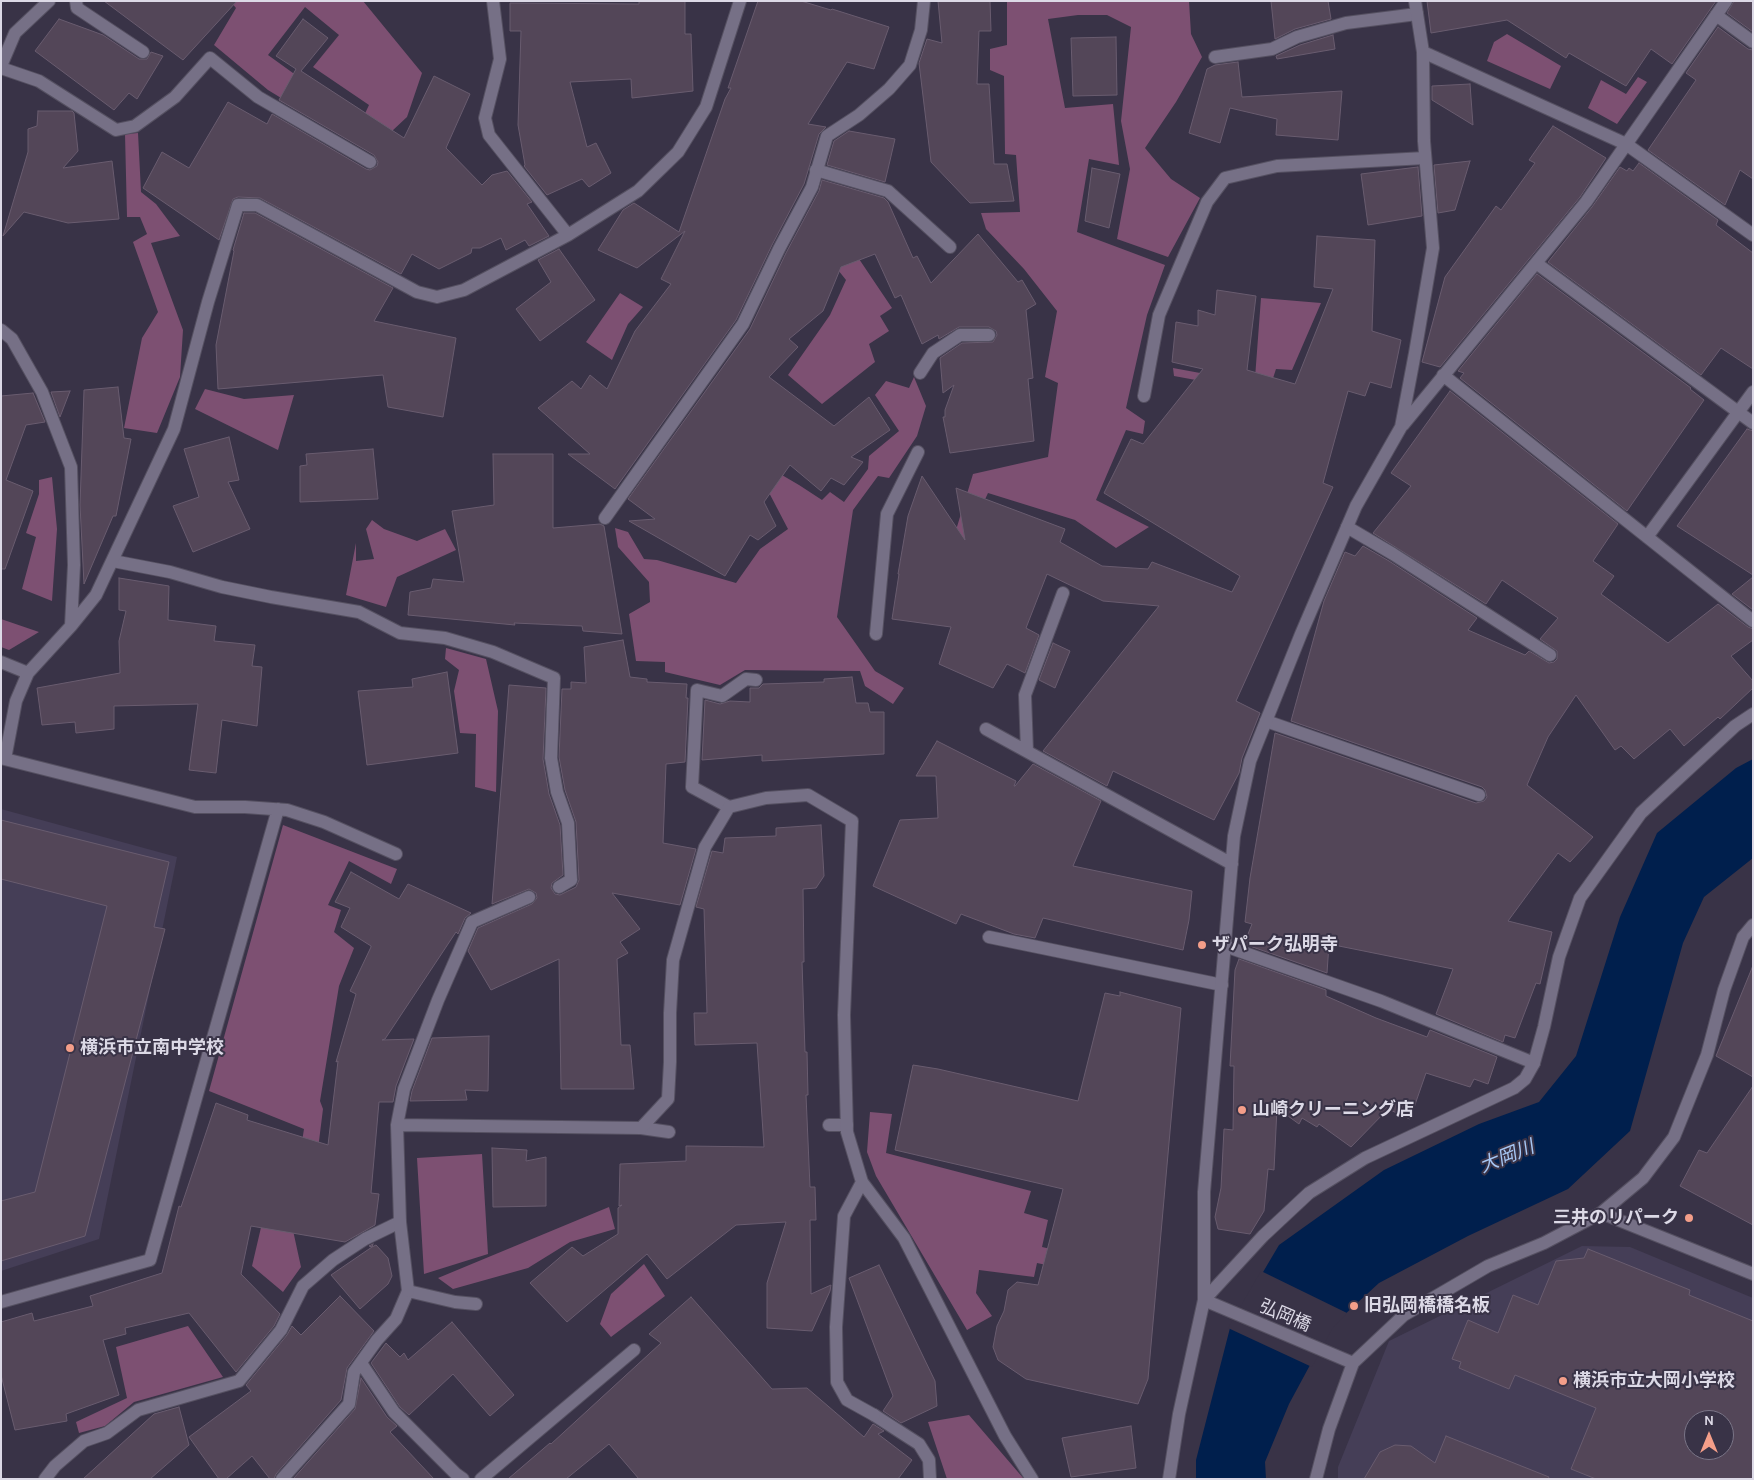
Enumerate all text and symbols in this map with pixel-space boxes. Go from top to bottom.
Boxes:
place label: ザパーク弘明寺 [1212,934,1338,956]
marker: ザパーク弘明寺 [1196,939,1208,951]
place label: 横浜市立南中学校 [80,1037,224,1059]
marker: 横浜市立南中学校 [64,1042,76,1054]
place label: 山崎クリーニング店 [1252,1099,1414,1121]
marker: 山崎クリーニング店 [1236,1104,1248,1116]
water label: 大岡川 [1476,1136,1538,1178]
place label: 三井のリパーク [1553,1207,1679,1229]
marker: 三井のリパーク [1683,1212,1695,1224]
place label: 旧弘岡橋橋名板 [1364,1295,1490,1317]
street label: 弘岡橋 [1256,1296,1314,1336]
marker: 旧弘岡橋橋名板 [1348,1300,1360,1312]
place label: 横浜市立大岡小学校 [1573,1370,1735,1392]
marker: 横浜市立大岡小学校 [1557,1375,1569,1387]
north arrow [1684,1410,1734,1460]
text: N [1704,1412,1714,1429]

